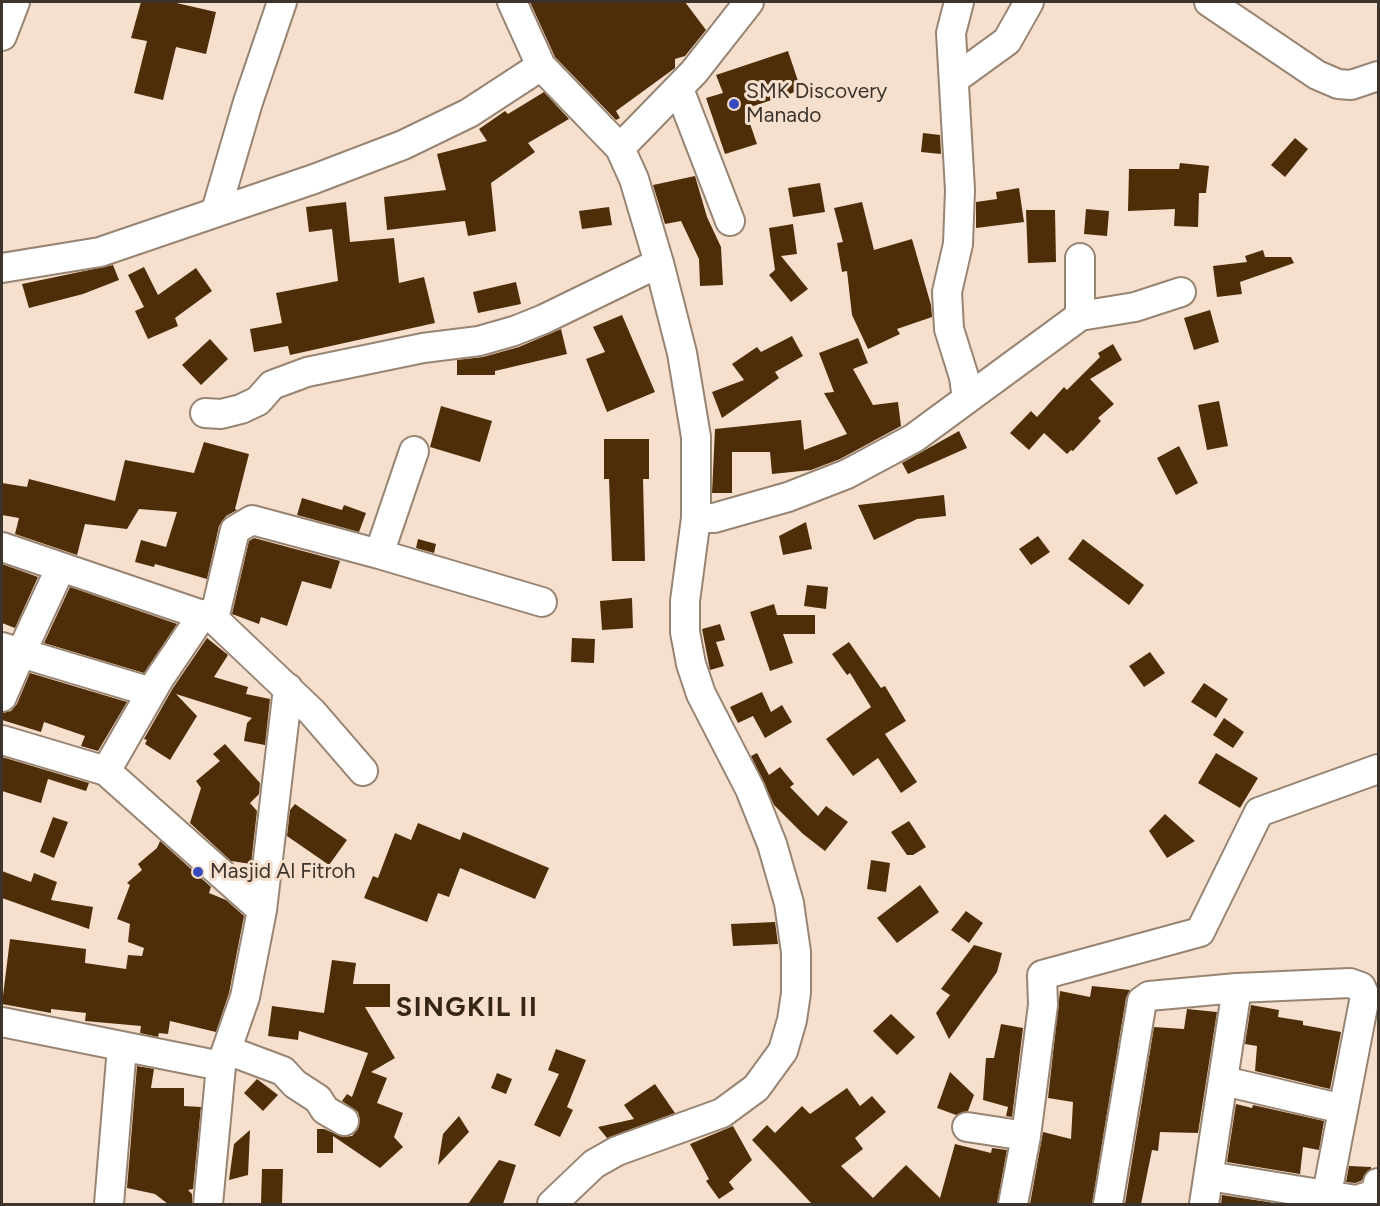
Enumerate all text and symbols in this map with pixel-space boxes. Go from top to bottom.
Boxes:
place label: SMK Discovery Manado [746,79,887,129]
marker: SMK Discovery Manado [727,97,741,111]
place label: Masjid Al Fitroh [210,859,356,885]
marker: Masjid Al Fitroh [191,865,205,879]
district label: SINGKIL II [396,992,538,1024]

